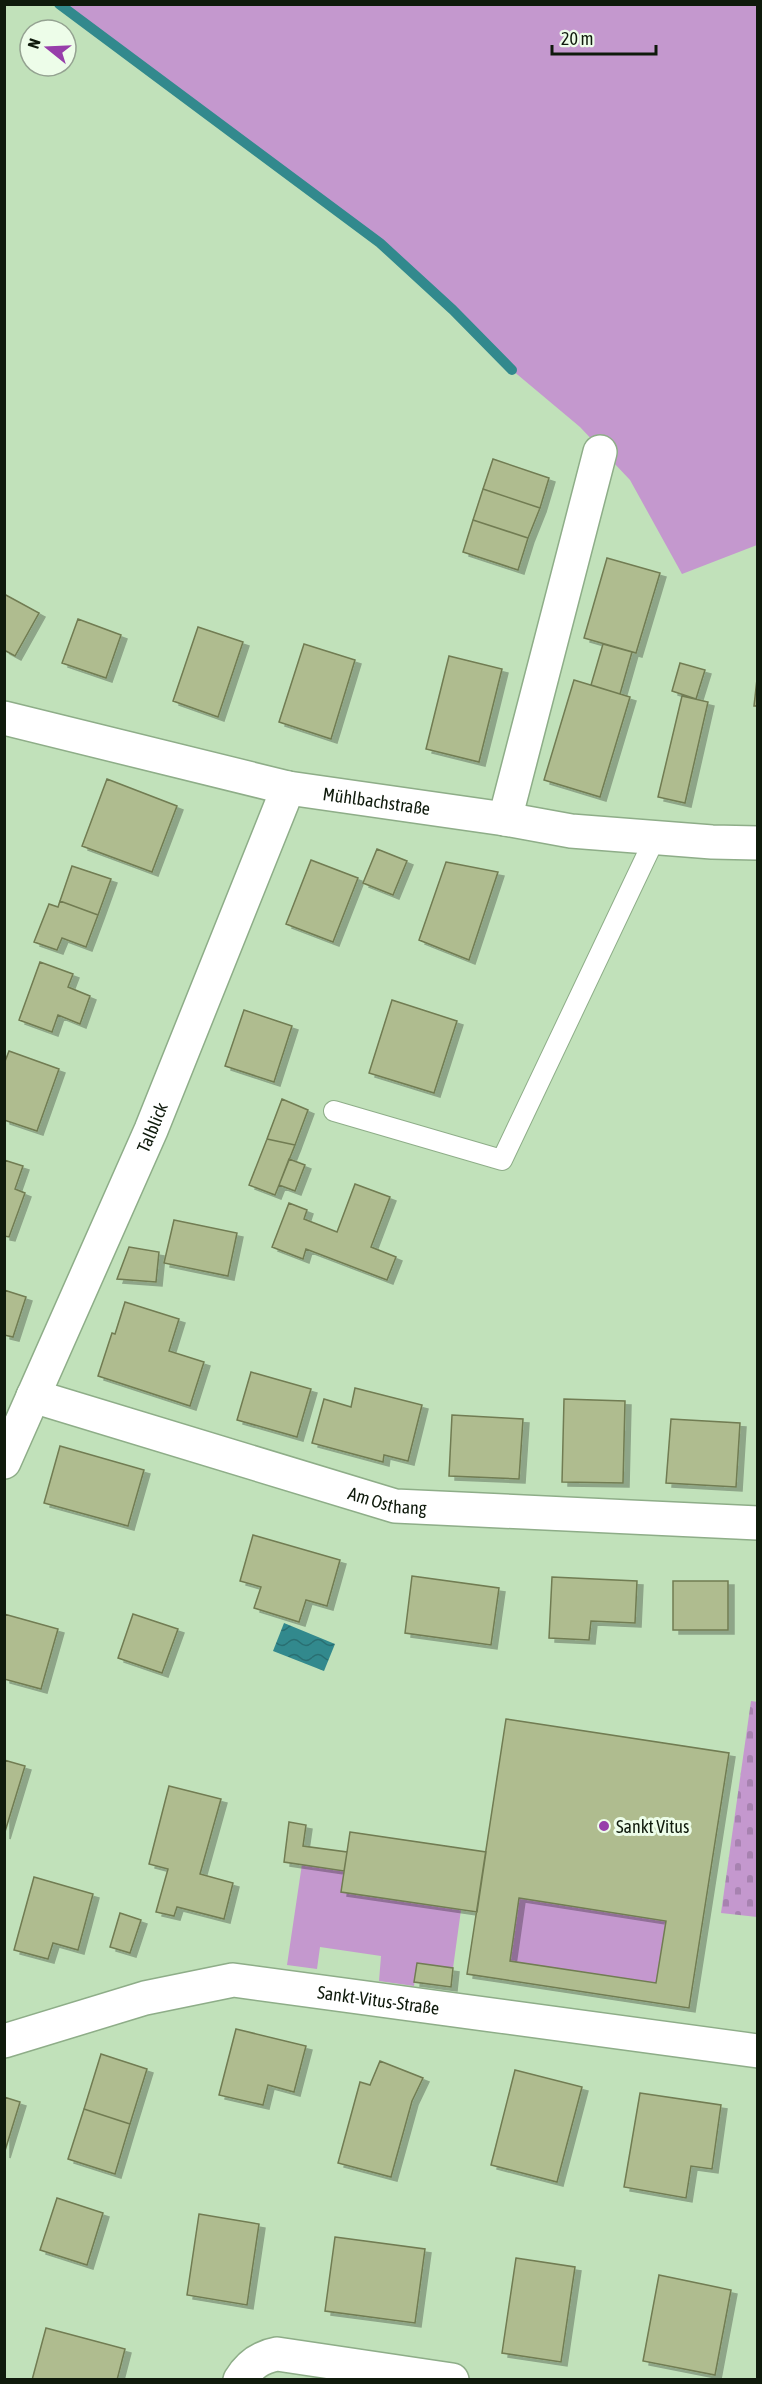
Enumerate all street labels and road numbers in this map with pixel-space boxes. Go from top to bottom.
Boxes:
street label: Mühlbachstraße [322,783,432,819]
street label: Talblick [132,1099,172,1155]
street label: Am Osthang [346,1482,427,1518]
street label: Sankt-Vitus-Straße [316,1981,441,2018]

